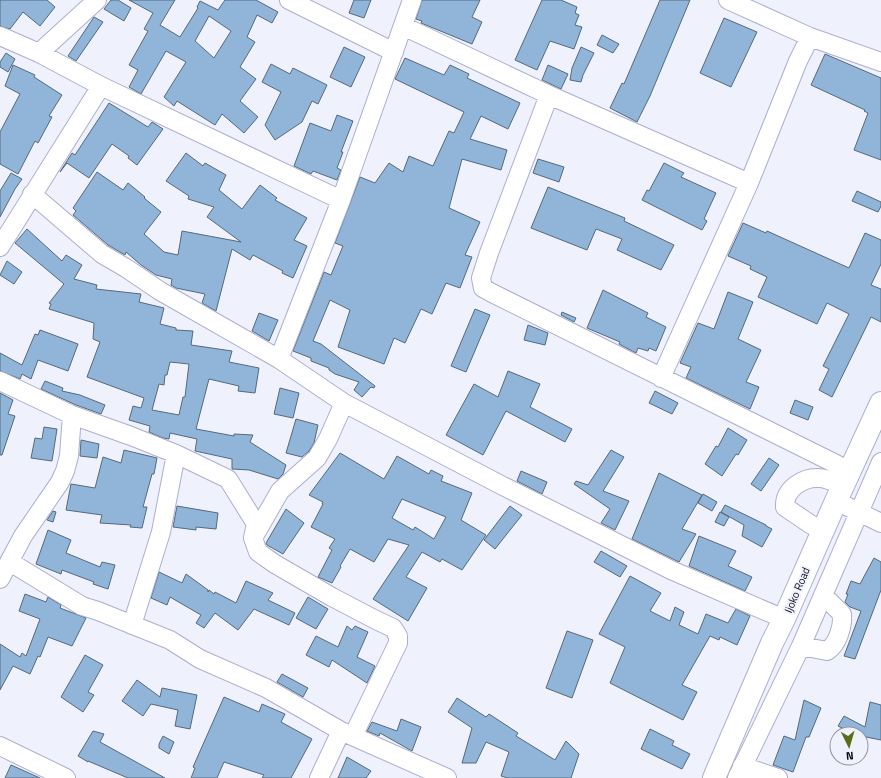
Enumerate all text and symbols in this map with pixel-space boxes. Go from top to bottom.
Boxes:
street label: Ijoko Road [780,565,814,615]
north arrow [829,726,869,766]
text: N [845,748,854,764]

